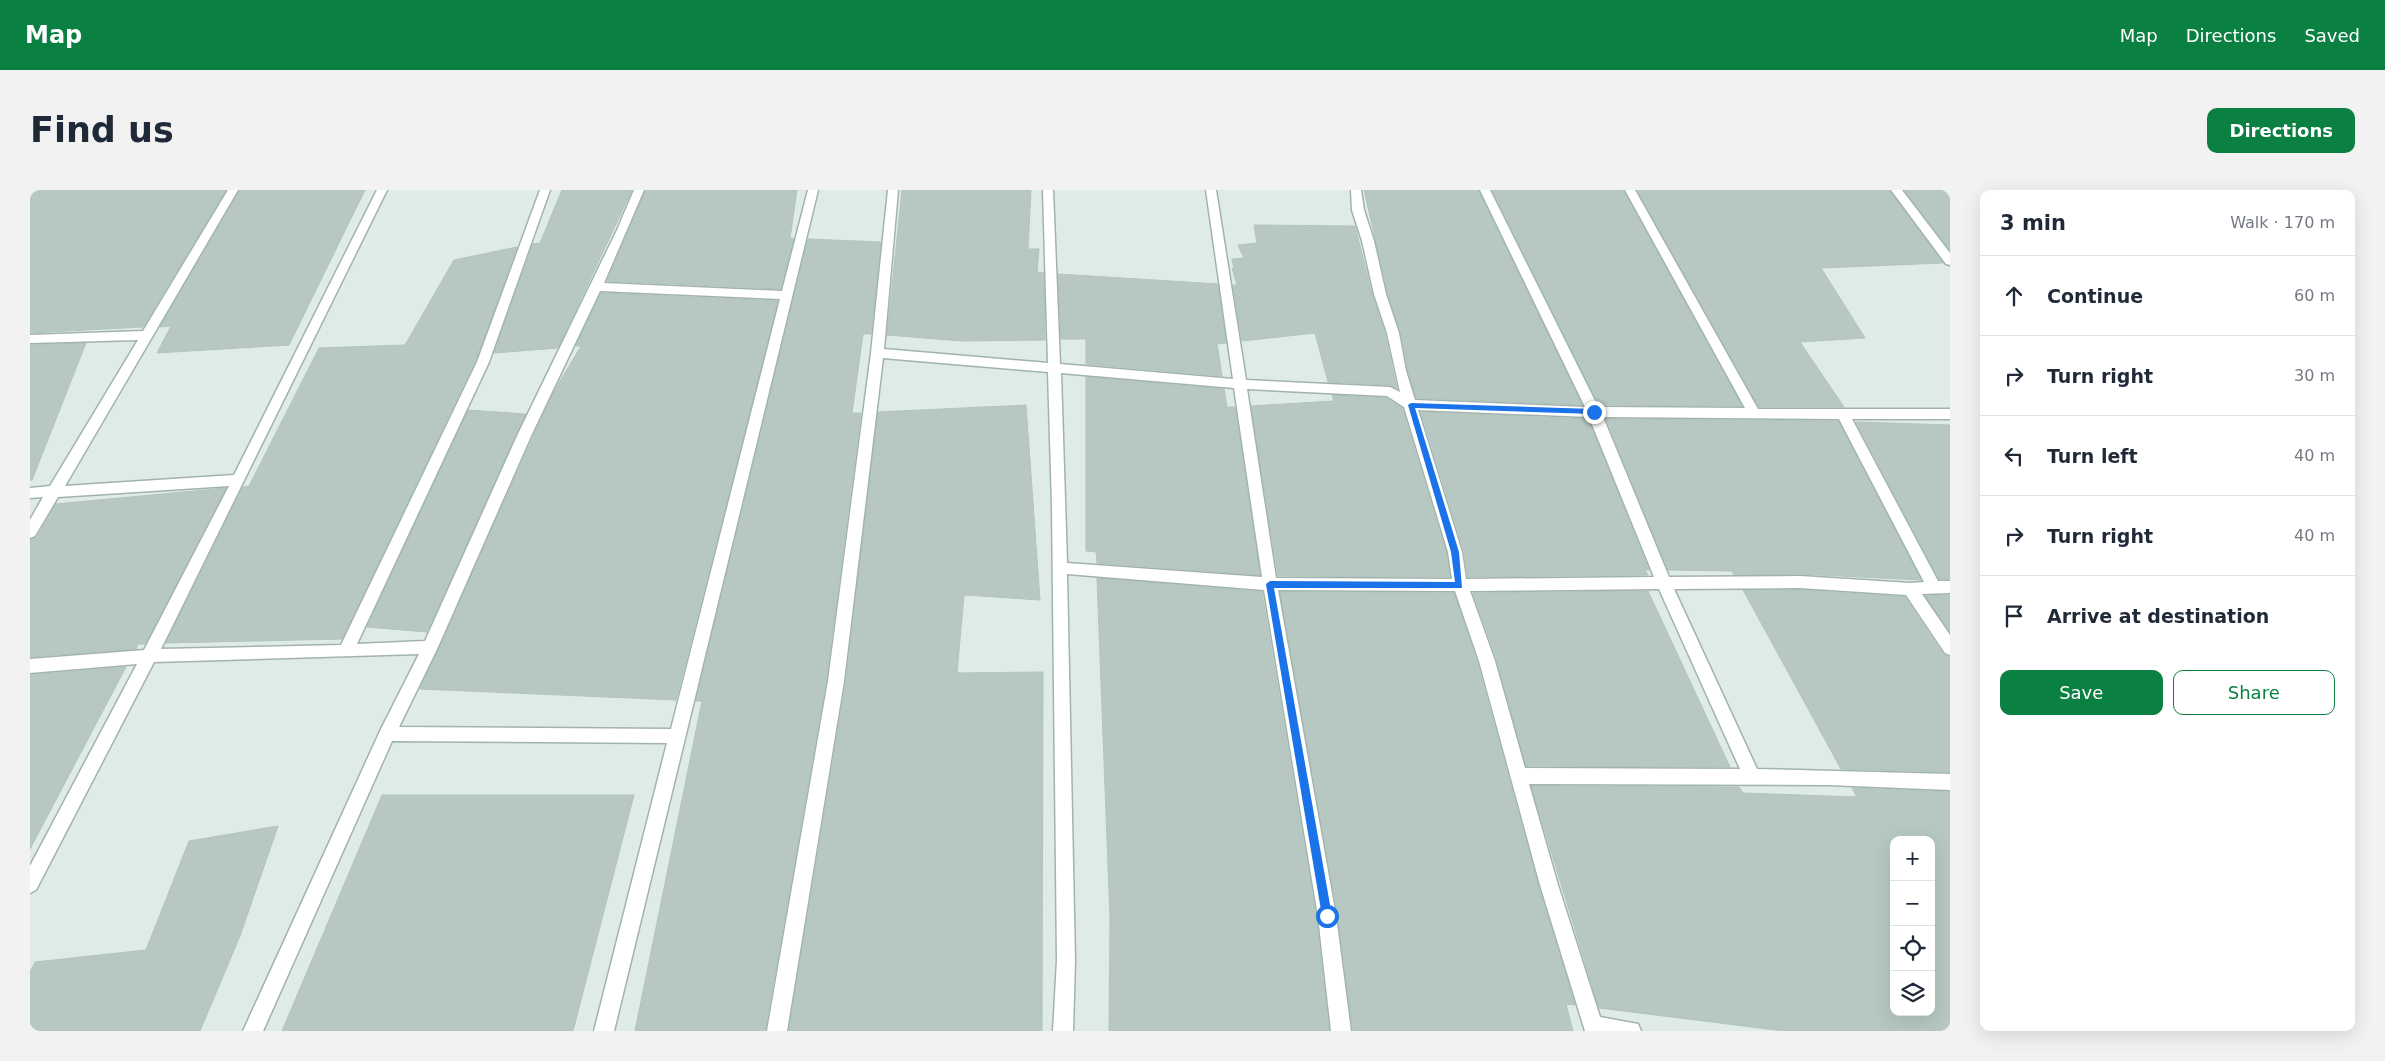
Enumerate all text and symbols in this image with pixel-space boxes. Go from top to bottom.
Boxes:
text: Map [25,21,82,49]
text: Map [2120,25,2158,46]
text: Directions [2186,25,2276,46]
text: Saved [2304,25,2360,46]
button: Directions [2207,108,2355,153]
text: Find us [30,110,174,150]
text: 3 min [2000,211,2066,235]
text: Walk · 170 m [2230,213,2335,232]
icon: ahead [2000,282,2028,310]
text: Continue [2047,285,2143,307]
text: 60 m [2294,286,2335,305]
icon: right [2000,362,2028,390]
text: Turn right [2047,365,2153,387]
text: 30 m [2294,366,2335,385]
route end [1583,401,1606,424]
icon: left [2000,442,2028,470]
text: Turn left [2047,445,2138,467]
text: 40 m [2294,446,2335,465]
icon: right [2000,522,2028,550]
text: Turn right [2047,525,2153,547]
text: 40 m [2294,526,2335,545]
icon: arrive [2000,602,2028,630]
text: Arrive at destination [2047,605,2269,627]
button: Save [2000,670,2163,715]
button: Share [2173,670,2335,715]
map controls [1890,836,1935,1016]
button: + [1890,836,1935,881]
button: − [1890,881,1935,926]
route start [1316,905,1339,928]
button: locate [1890,926,1935,971]
button: layers [1890,971,1935,1016]

